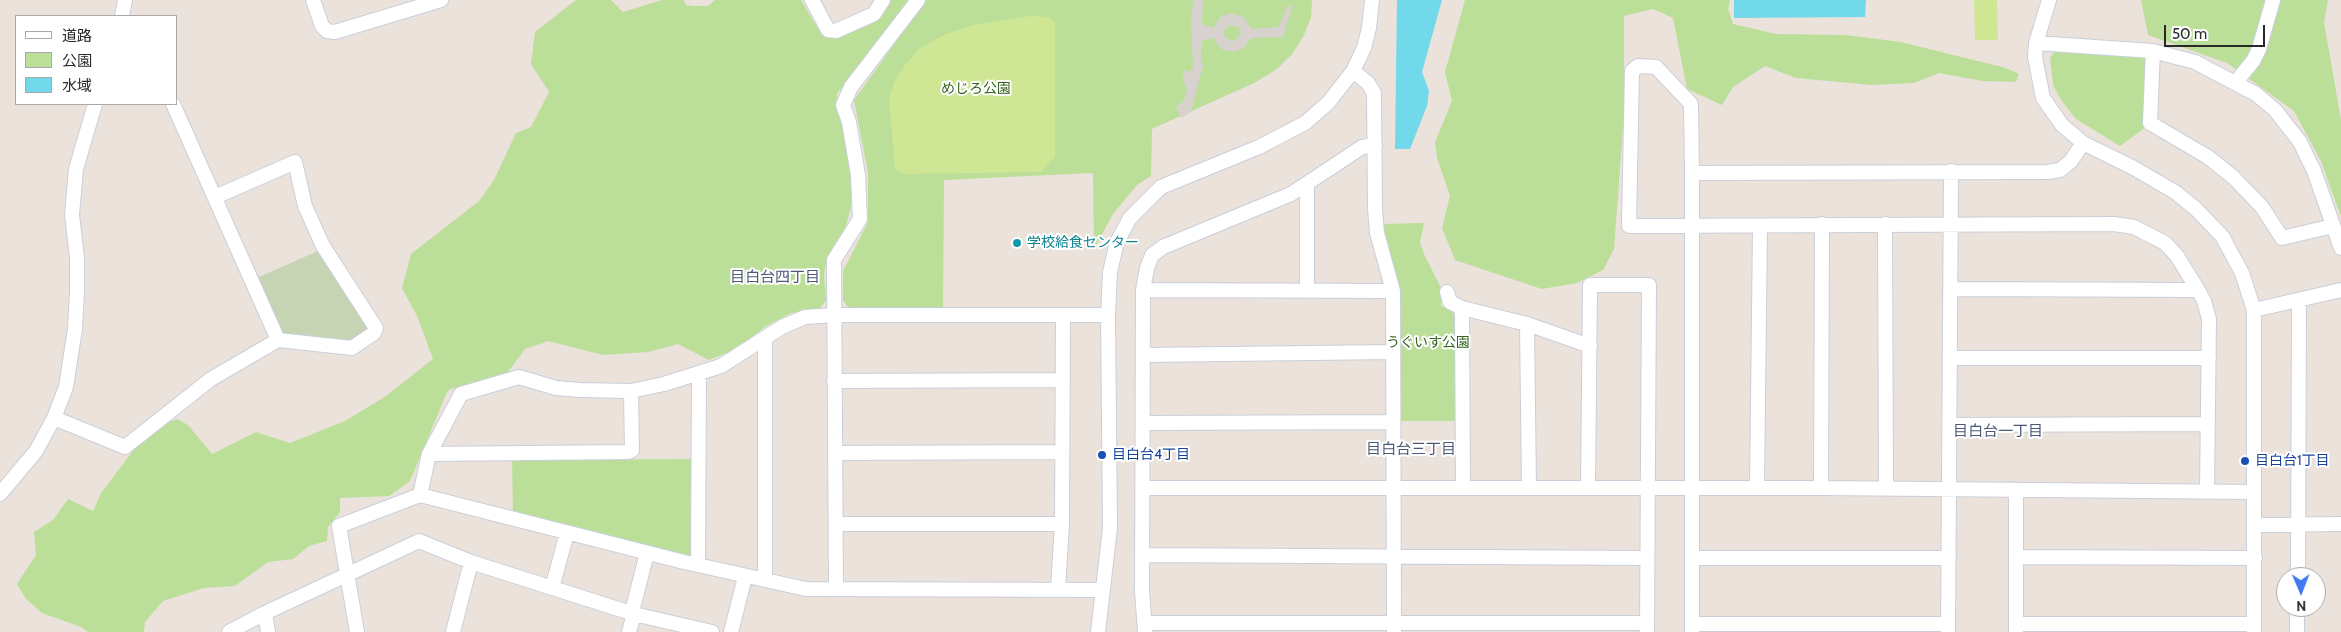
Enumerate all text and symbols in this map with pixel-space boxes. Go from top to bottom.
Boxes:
legend [15,15,178,105]
scale bar [2166,15,2267,47]
text: 50 m [2172,25,2207,43]
text: 道路 [62,27,92,45]
text: 公園 [62,52,92,70]
text: 水域 [62,77,92,95]
park label: めじろ公園 [941,81,1011,97]
place label: 学校給食センター [1027,235,1139,251]
marker: 学校給食センター [1011,237,1023,249]
district label: 目白台四丁目 [730,269,820,287]
park label: うぐいす公園 [1386,335,1470,351]
district label: 目白台一丁目 [1953,423,2043,441]
district label: 目白台三丁目 [1366,441,1456,459]
place label: 目白台4丁目 [1112,447,1190,463]
marker: 目白台4丁目 [1096,449,1108,461]
place label: 目白台1丁目 [2255,453,2330,469]
marker: 目白台1丁目 [2239,455,2251,467]
north arrow [2276,567,2326,617]
text: N [2296,597,2306,615]

